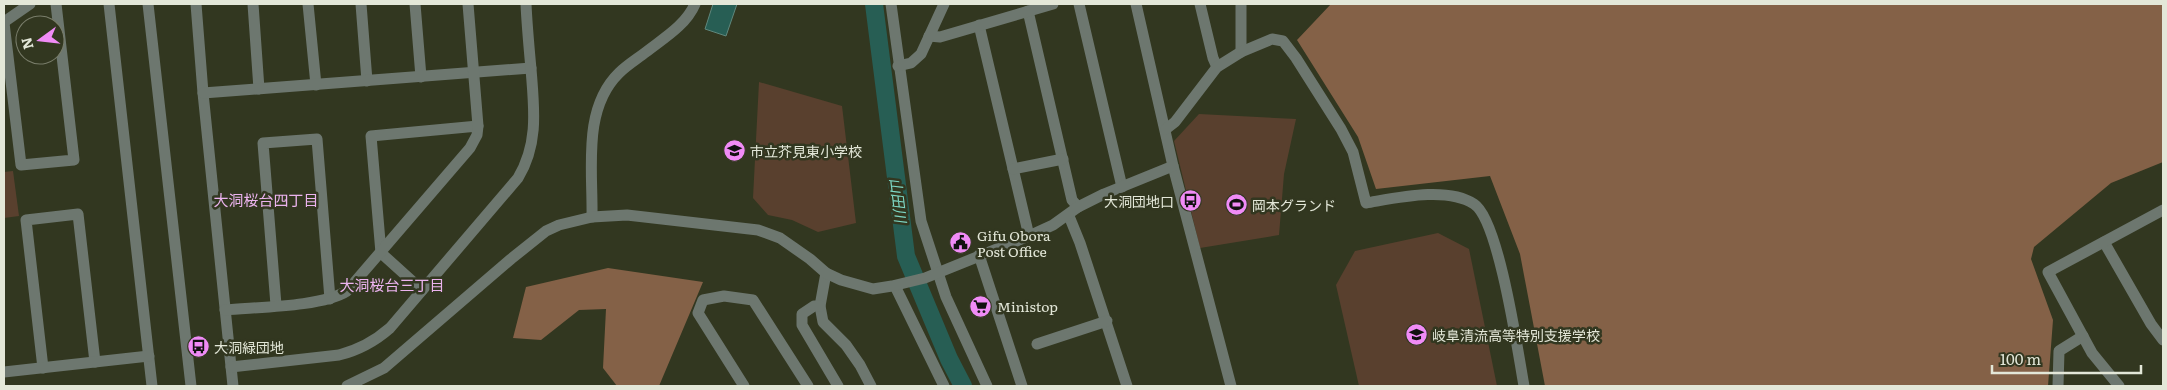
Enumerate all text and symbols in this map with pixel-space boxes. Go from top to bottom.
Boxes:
north arrow [15,15,65,65]
text: N [15,35,38,52]
school or university icon: 市立芥見東小学校 [722,139,746,163]
place label: 市立芥見東小学校 [750,141,862,161]
water label: 山田川 [885,176,913,226]
district label: 大洞桜台四丁目 [213,188,319,211]
bus stop icon: 大洞団地口 [1178,189,1202,213]
place label: 大洞団地口 [1104,191,1174,211]
sports icon: 岡本グランド [1224,193,1248,217]
place label: 岡本グランド [1252,195,1336,215]
place label: Gifu Obora Post Office [977,225,1051,261]
public building icon: Gifu Obora Post Office [949,231,973,255]
district label: 大洞桜台三丁目 [339,273,445,296]
supermarket icon: Ministop [969,294,993,318]
place label: Ministop [997,296,1058,316]
school or university icon: 岐阜清流高等特別支援学校 [1404,323,1428,347]
place label: 岐阜清流高等特別支援学校 [1432,325,1600,345]
bus stop icon: 大洞緑団地 [186,335,210,359]
place label: 大洞緑団地 [214,337,284,357]
scale bar [1992,342,2141,374]
text: 100 m [2000,347,2041,370]

